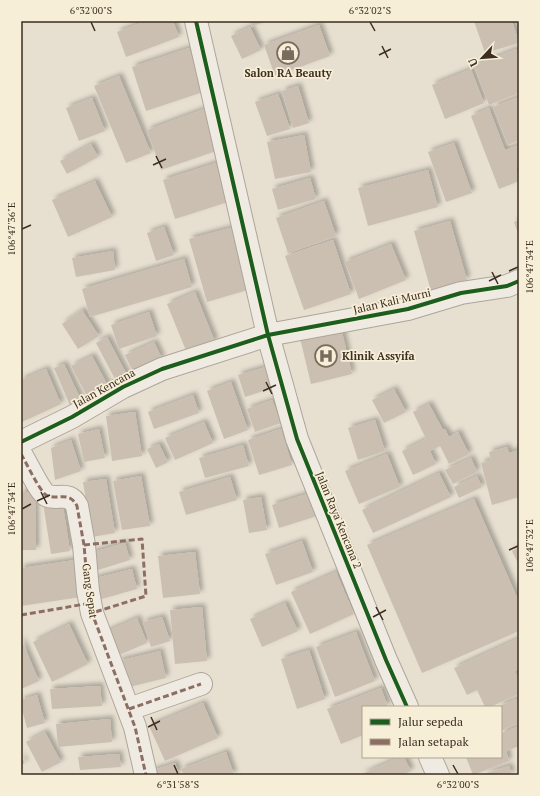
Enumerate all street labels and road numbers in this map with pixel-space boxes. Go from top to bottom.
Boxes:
street label: Jalan Kali Murni [352,285,432,317]
street label: Jalan Kencana [71,365,138,411]
street label: Jalan Raya Kencana 2 [313,469,365,571]
street label: Gang Sepat [79,563,101,619]

